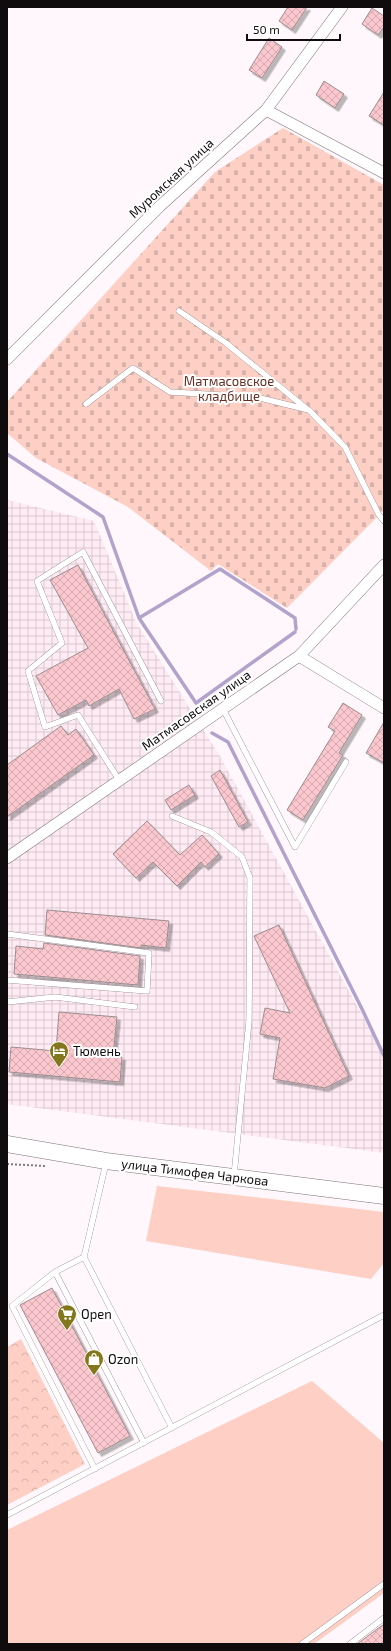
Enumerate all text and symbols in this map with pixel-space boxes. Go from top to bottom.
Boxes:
scale bar [247,16,340,42]
text: 50 m [253,22,280,36]
street label: Муромская улица [125,135,217,221]
park label: Матмасовское кладбище [184,373,274,404]
street label: Матмасовская улица [138,666,254,754]
hotel icon: Тюмень [48,1040,70,1068]
place label: Тюмень [73,1043,121,1059]
street label: улица Тимофея Чаркова [120,1155,270,1189]
supermarket icon: Open [56,1303,78,1331]
place label: Open [81,1306,112,1322]
shop icon: Ozon [83,1348,105,1376]
place label: Ozon [108,1351,138,1367]

